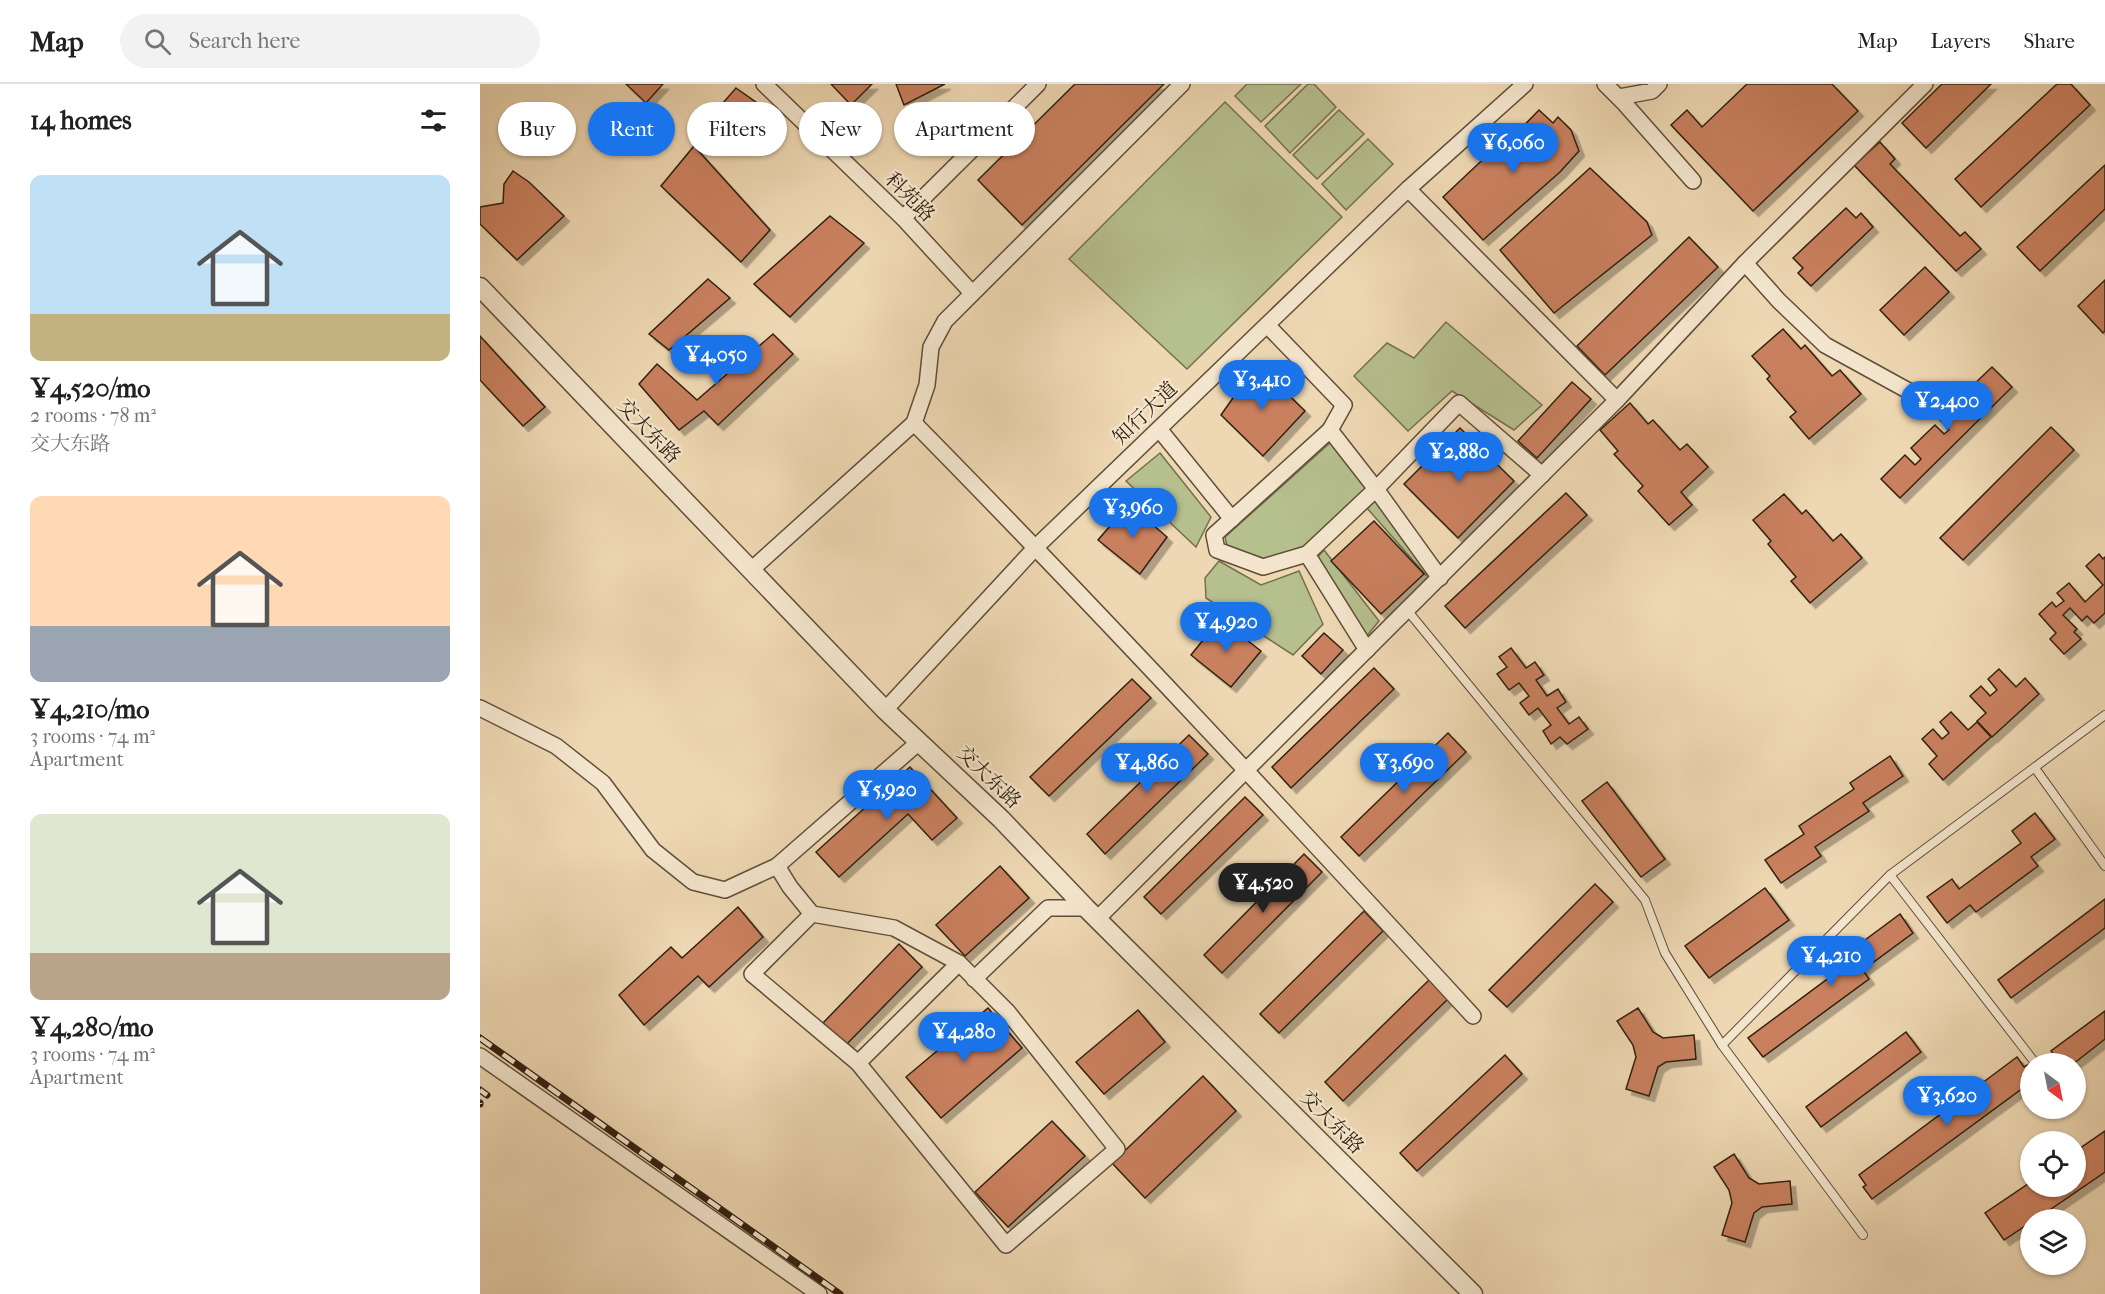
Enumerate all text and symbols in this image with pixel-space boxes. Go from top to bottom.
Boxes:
search box [120,14,540,68]
text: Map [30,25,84,58]
icon: search [141,25,174,58]
text: Search here [189,28,300,54]
text: Map [1857,29,1898,53]
text: Layers [1931,29,1990,53]
text: Share [2023,29,2075,53]
chip: Buy [498,102,576,156]
chip: Rent [588,102,675,156]
chip: Filters [687,102,787,156]
chip: New [799,102,882,156]
chip: Apartment [894,102,1035,156]
icon: filters [417,104,450,137]
text: 14 homes [30,105,132,136]
pin: ¥6,060 [1464,123,1562,174]
text: ¥6,060 [1481,131,1545,154]
street label: 科苑路 [881,168,939,226]
icon: home [186,214,294,322]
pin: ¥4,050 [667,335,765,386]
text: ¥4,050 [685,343,747,366]
pin: ¥3,410 [1213,360,1311,411]
text: ¥3,410 [1233,368,1291,391]
text: ¥4,520/mo [30,373,151,404]
street label: 知行大道 [1108,377,1182,449]
pin: ¥2,400 [1898,381,1996,432]
text: ¥2,400 [1915,389,1979,412]
street label: 交大东路 [613,394,685,468]
text: 2 rooms · 78 m² [30,404,156,427]
text: 交大东路 [30,432,110,455]
pin: ¥2,880 [1410,432,1508,483]
text: ¥2,880 [1428,440,1490,463]
pin: ¥3,960 [1084,488,1182,539]
text: ¥3,960 [1103,496,1163,519]
icon: home [186,535,294,643]
pin: ¥4,920 [1177,602,1275,653]
text: ¥4,920 [1194,610,1258,633]
text: ¥4,210/mo [30,694,150,725]
text: 3 rooms · 74 m² [30,725,155,748]
street label: 交大东路 [952,741,1026,813]
pin: ¥4,860 [1098,743,1196,794]
pin: ¥3,690 [1355,743,1453,794]
text: Apartment [30,748,124,771]
text: ¥4,860 [1115,751,1179,774]
text: ¥3,690 [1374,751,1434,774]
pin: ¥5,920 [838,770,936,821]
text: ¥5,920 [857,778,917,801]
icon: home [186,853,294,961]
pin: ¥4,520 [1214,863,1312,914]
text: ¥4,520 [1232,871,1294,894]
pin: ¥4,210 [1782,936,1880,987]
text: ¥4,210 [1801,944,1861,967]
text: ¥4,280/mo [30,1012,153,1043]
pin: ¥4,280 [915,1012,1013,1063]
text: ¥4,280 [932,1020,996,1043]
text: 3 rooms · 74 m² [30,1043,155,1066]
north arrow [2020,1053,2086,1119]
map controls [2020,1053,2086,1275]
text: Apartment [30,1066,124,1089]
pin: ¥3,620 [1898,1076,1996,1127]
text: ¥3,620 [1917,1084,1977,1107]
street label: 交大东路 [1296,1086,1368,1158]
button: locate [2020,1131,2086,1197]
button: layers [2020,1209,2086,1275]

